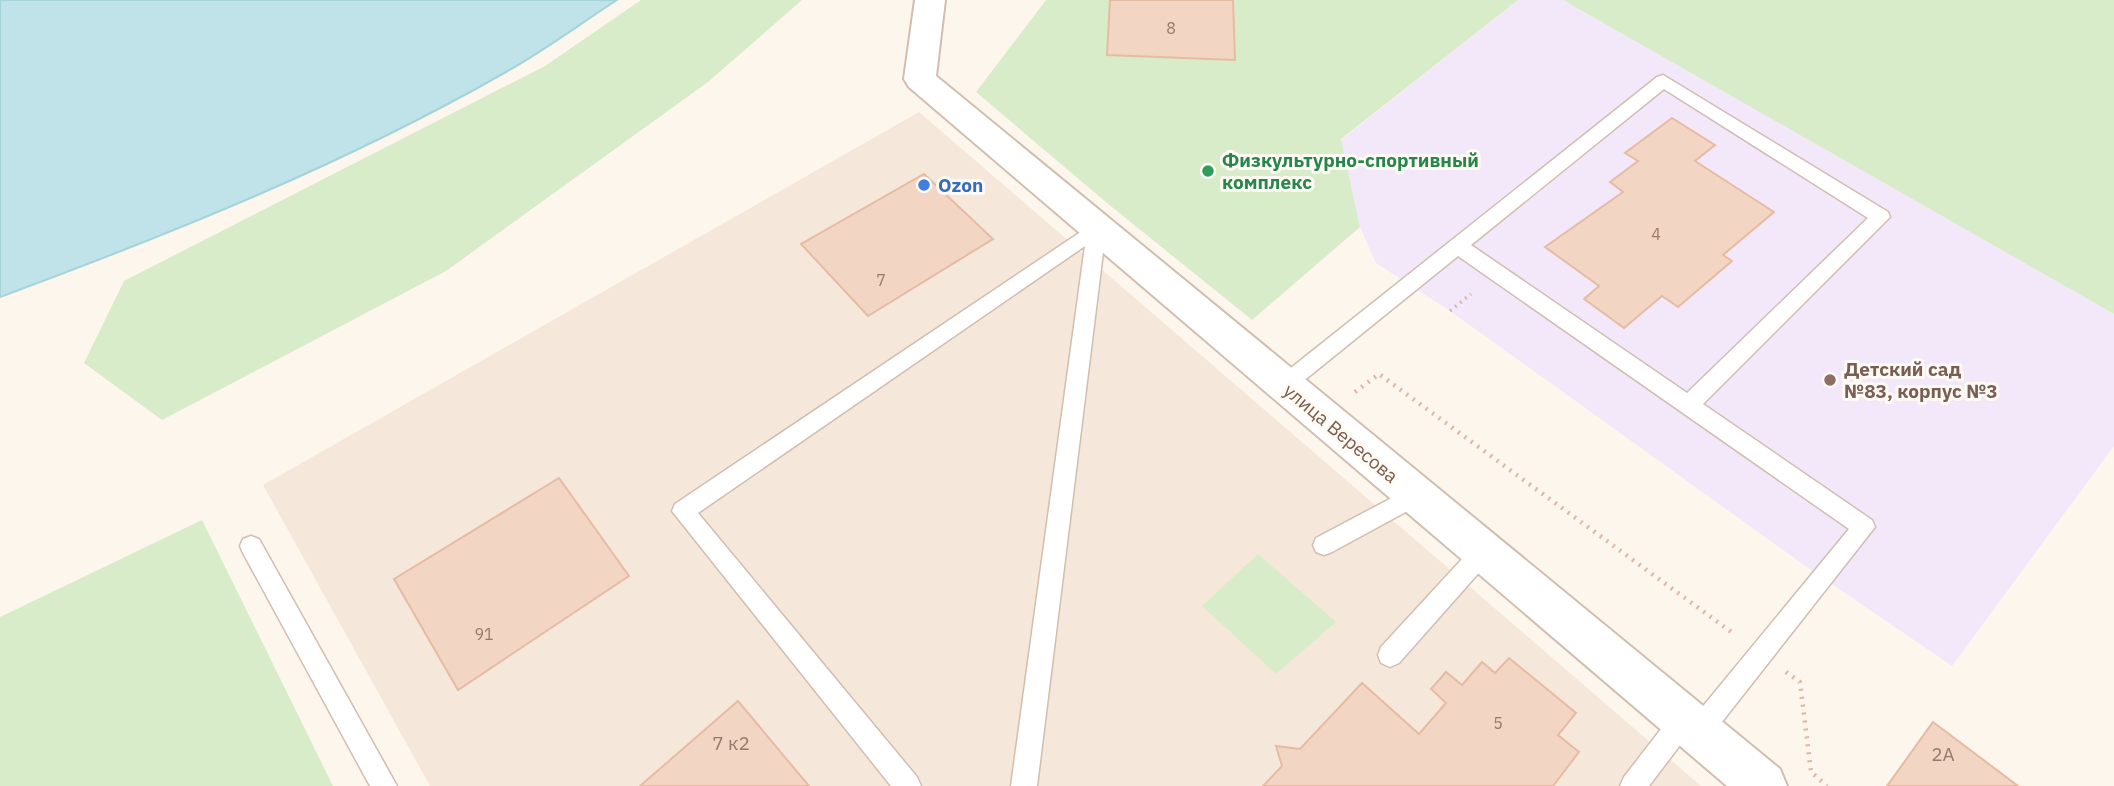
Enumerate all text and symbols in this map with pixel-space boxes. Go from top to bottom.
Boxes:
house number: 8 [1166,18,1176,38]
place label: Физкультурно-спортивный комплекс [1222,148,1479,194]
marker: Физкультурно-спортивный комплекс [1200,163,1216,179]
place label: Ozon [938,173,983,197]
marker: Ozon [916,177,932,193]
house number: 4 [1651,224,1661,244]
house number: 7 [876,270,886,290]
place label: Детский сад №83, корпус №3 [1844,357,1998,403]
marker: Детский сад №83, корпус №3 [1822,372,1838,388]
street label: улица Вересова [1279,378,1403,488]
house number: 91 [474,624,494,644]
house number: 5 [1493,713,1503,733]
house number: 7 к2 [712,731,750,755]
house number: 2А [1931,742,1955,766]

